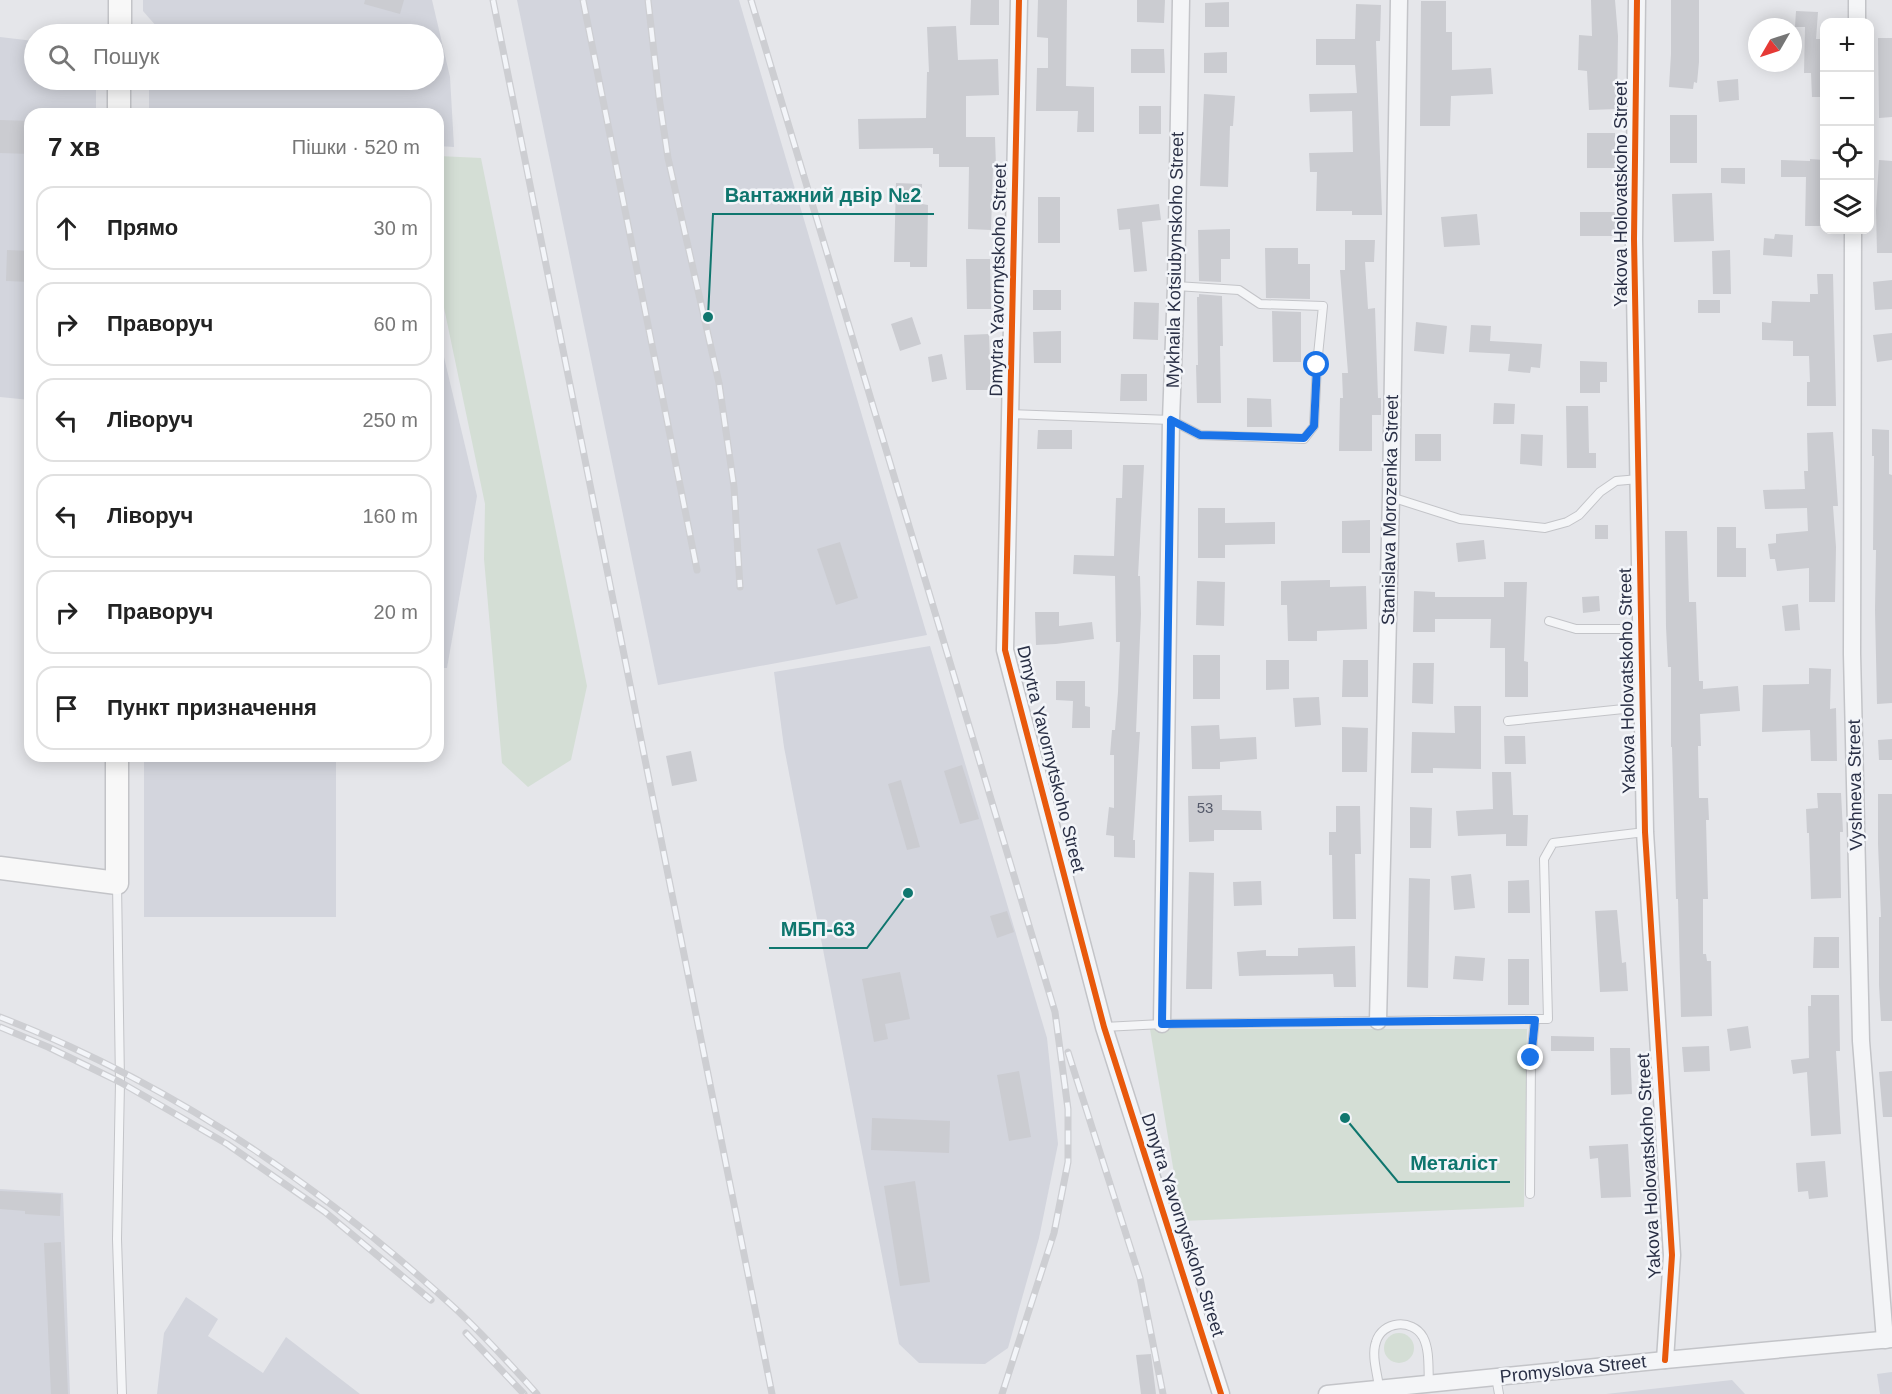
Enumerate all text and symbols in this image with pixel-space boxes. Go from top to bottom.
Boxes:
north arrow [1748,18,1802,72]
map controls [1820,18,1874,234]
button: + [1820,18,1874,72]
search box [24,24,444,90]
icon: search [45,41,78,74]
text: Пошук [93,44,159,69]
button: − [1820,72,1874,126]
street label: Yakova Holovatskoho Street [1611,81,1631,307]
button: locate [1820,126,1874,180]
text: 7 хв [48,132,100,162]
street label: Mykhaila Kotsiubynskoho Street [1163,132,1187,388]
text: Пішки · 520 m [292,136,420,158]
street label: Dmytra Yavornytskoho Street [986,163,1010,397]
callout: Вантажний двір №2 [713,176,934,214]
button: layers [1820,180,1874,234]
text: Вантажний двір №2 [725,184,921,206]
icon: ahead [50,212,83,245]
text: Прямо [107,215,178,240]
text: 30 m [374,217,418,239]
icon: right [50,308,83,341]
text: Праворуч [107,311,213,336]
text: 60 m [374,313,418,335]
route start [1303,351,1329,377]
street label: Stanislava Morozenka Street [1378,395,1402,625]
icon: left [50,404,83,437]
text: Ліворуч [107,407,193,432]
text: 250 m [362,409,418,431]
icon: left [50,500,83,533]
text: Ліворуч [107,503,193,528]
text: 160 m [362,505,418,527]
street label: Yakova Holovatskoho Street [1615,568,1639,794]
icon: right [50,596,83,629]
text: Праворуч [107,599,213,624]
text: 20 m [374,601,418,623]
street label: Dmytra Yavornytskoho Street [1013,643,1089,875]
icon: arrive [50,692,83,725]
text: Пункт призначення [107,695,317,720]
street label: Vyshneva Street [1844,719,1866,851]
house number: 53 [1197,799,1213,816]
callout: МБП-63 [769,910,867,948]
text: МБП-63 [781,918,855,940]
route end [1517,1044,1543,1070]
street label: Yakova Holovatskoho Street [1633,1053,1665,1279]
street label: Dmytra Yavornytskoho Street [1137,1111,1229,1339]
callout: Металіст [1398,1144,1510,1182]
text: Металіст [1410,1152,1498,1174]
street label: Promyslova Street [1499,1351,1647,1387]

